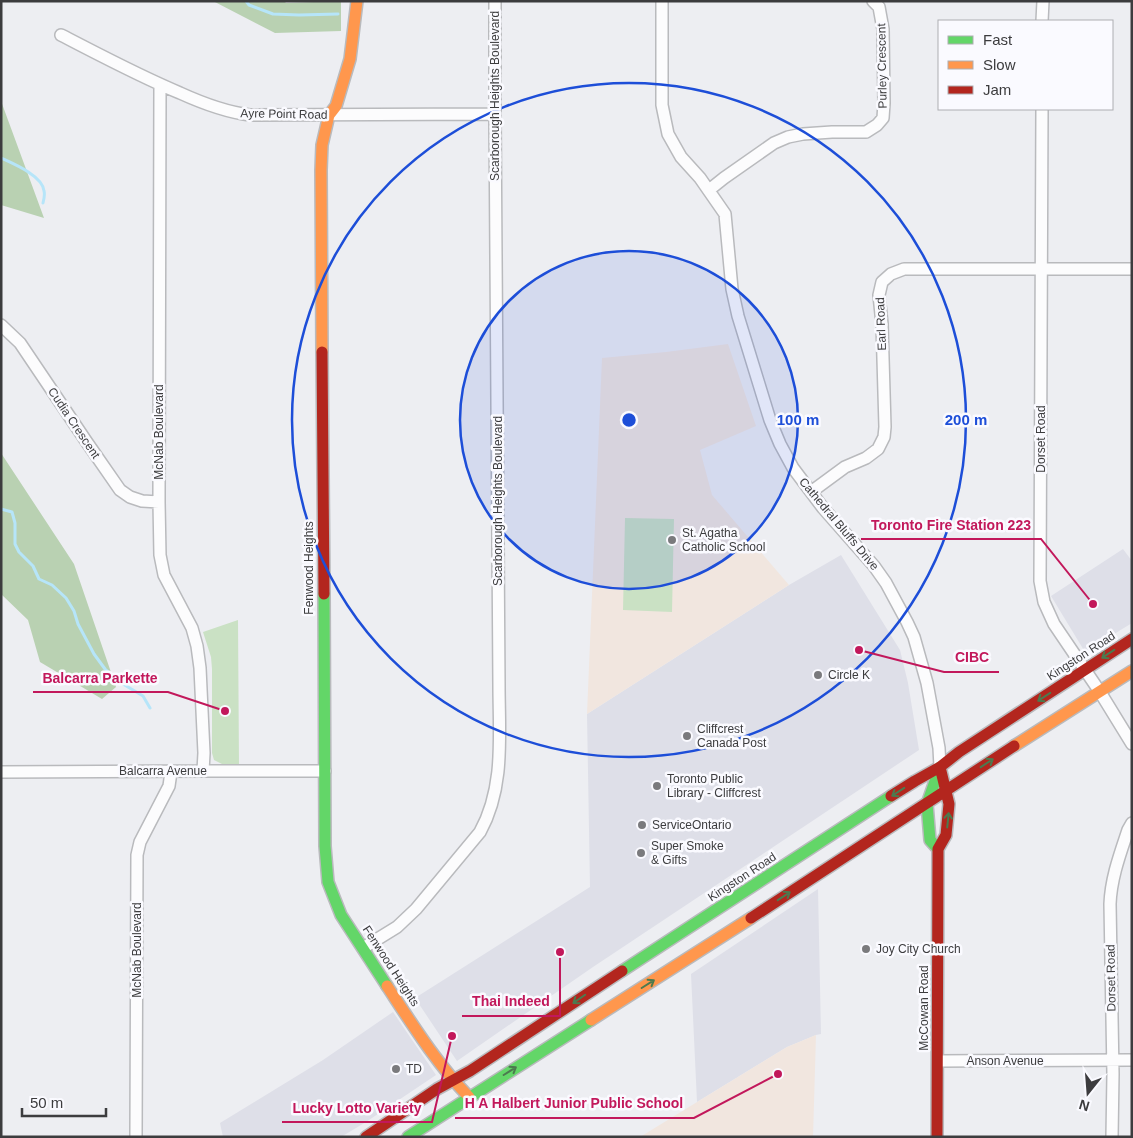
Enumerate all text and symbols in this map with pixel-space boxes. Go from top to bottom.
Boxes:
street label: Scarborough Heights Boulevard [488,11,502,181]
legend [938,20,1113,110]
street label: Purley Crescent [874,23,890,109]
text: Fast [983,31,1013,48]
text: Slow [983,56,1016,73]
text: Jam [983,81,1011,98]
street label: Ayre Point Road [240,106,328,122]
street label: Earl Road [873,297,889,351]
street label: McNab Boulevard [152,384,166,480]
street label: Cudia Crescent [45,385,103,462]
street label: Dorset Road [1034,405,1048,473]
centre of rings [620,411,638,429]
text: 100 m [777,411,819,428]
text: 200 m [945,411,987,428]
street label: Scarborough Heights Boulevard [491,416,505,586]
street label: Cathedral Bluffs Drive [796,475,882,573]
callout: Toronto Fire Station 223 [861,510,1041,539]
text: Toronto Fire Station 223 [871,517,1031,533]
street label: Fenwood Heights [302,521,316,615]
place label: St. Agatha Catholic School [682,526,765,554]
marker: St. Agatha Catholic School [666,534,678,546]
street label: Kingston Road [1044,629,1118,683]
callout: CIBC [944,643,999,672]
text: CIBC [955,649,989,665]
one-way arrow [1101,649,1115,660]
callout: Balcarra Parkette [33,663,168,692]
place label: Circle K [828,668,870,682]
marker: Circle K [812,669,824,681]
text: Balcarra Parkette [42,670,158,686]
one-way arrow [1037,692,1051,702]
place label: Cliffcrest Canada Post [697,722,767,750]
marker: Cliffcrest Canada Post [681,730,693,742]
one-way arrow [980,758,994,768]
street label: Balcarra Avenue [119,764,207,778]
place label: Toronto Public Library - Cliffcrest [667,772,761,800]
marker: Toronto Public Library - Cliffcrest [651,780,663,792]
one-way arrow [892,787,906,797]
one-way arrow [943,812,953,828]
place label: ServiceOntario [652,818,732,832]
marker: ServiceOntario [636,819,648,831]
place label: Super Smoke & Gifts [651,839,724,867]
marker: Super Smoke & Gifts [635,847,647,859]
street label: Kingston Road [705,850,779,904]
one-way arrow [777,891,791,901]
street label: McNab Boulevard [130,902,144,998]
street label: Fenwood Heights [360,923,422,1009]
place label: Joy City Church [876,942,961,956]
marker: Joy City Church [860,943,872,955]
street label: Dorset Road [1103,944,1119,1012]
street label: McCowan Road [917,965,931,1051]
one-way arrow [640,979,654,989]
callout: Thai Indeed [462,987,560,1016]
text: Thai Indeed [472,993,550,1009]
one-way arrow [572,994,586,1004]
street label: Anson Avenue [966,1054,1044,1068]
place label: TD [406,1062,422,1076]
marker: TD [390,1063,402,1075]
one-way arrow [503,1066,517,1076]
north arrow [1063,1068,1113,1118]
scale bar [22,1086,106,1118]
callout: H A Halbert Junior Public School [455,1089,694,1118]
callout: Lucky Lotto Variety [282,1093,432,1122]
text: 50 m [30,1094,63,1111]
text: H A Halbert Junior Public School [465,1095,683,1111]
text: N [1077,1096,1091,1115]
text: Lucky Lotto Variety [292,1100,422,1116]

